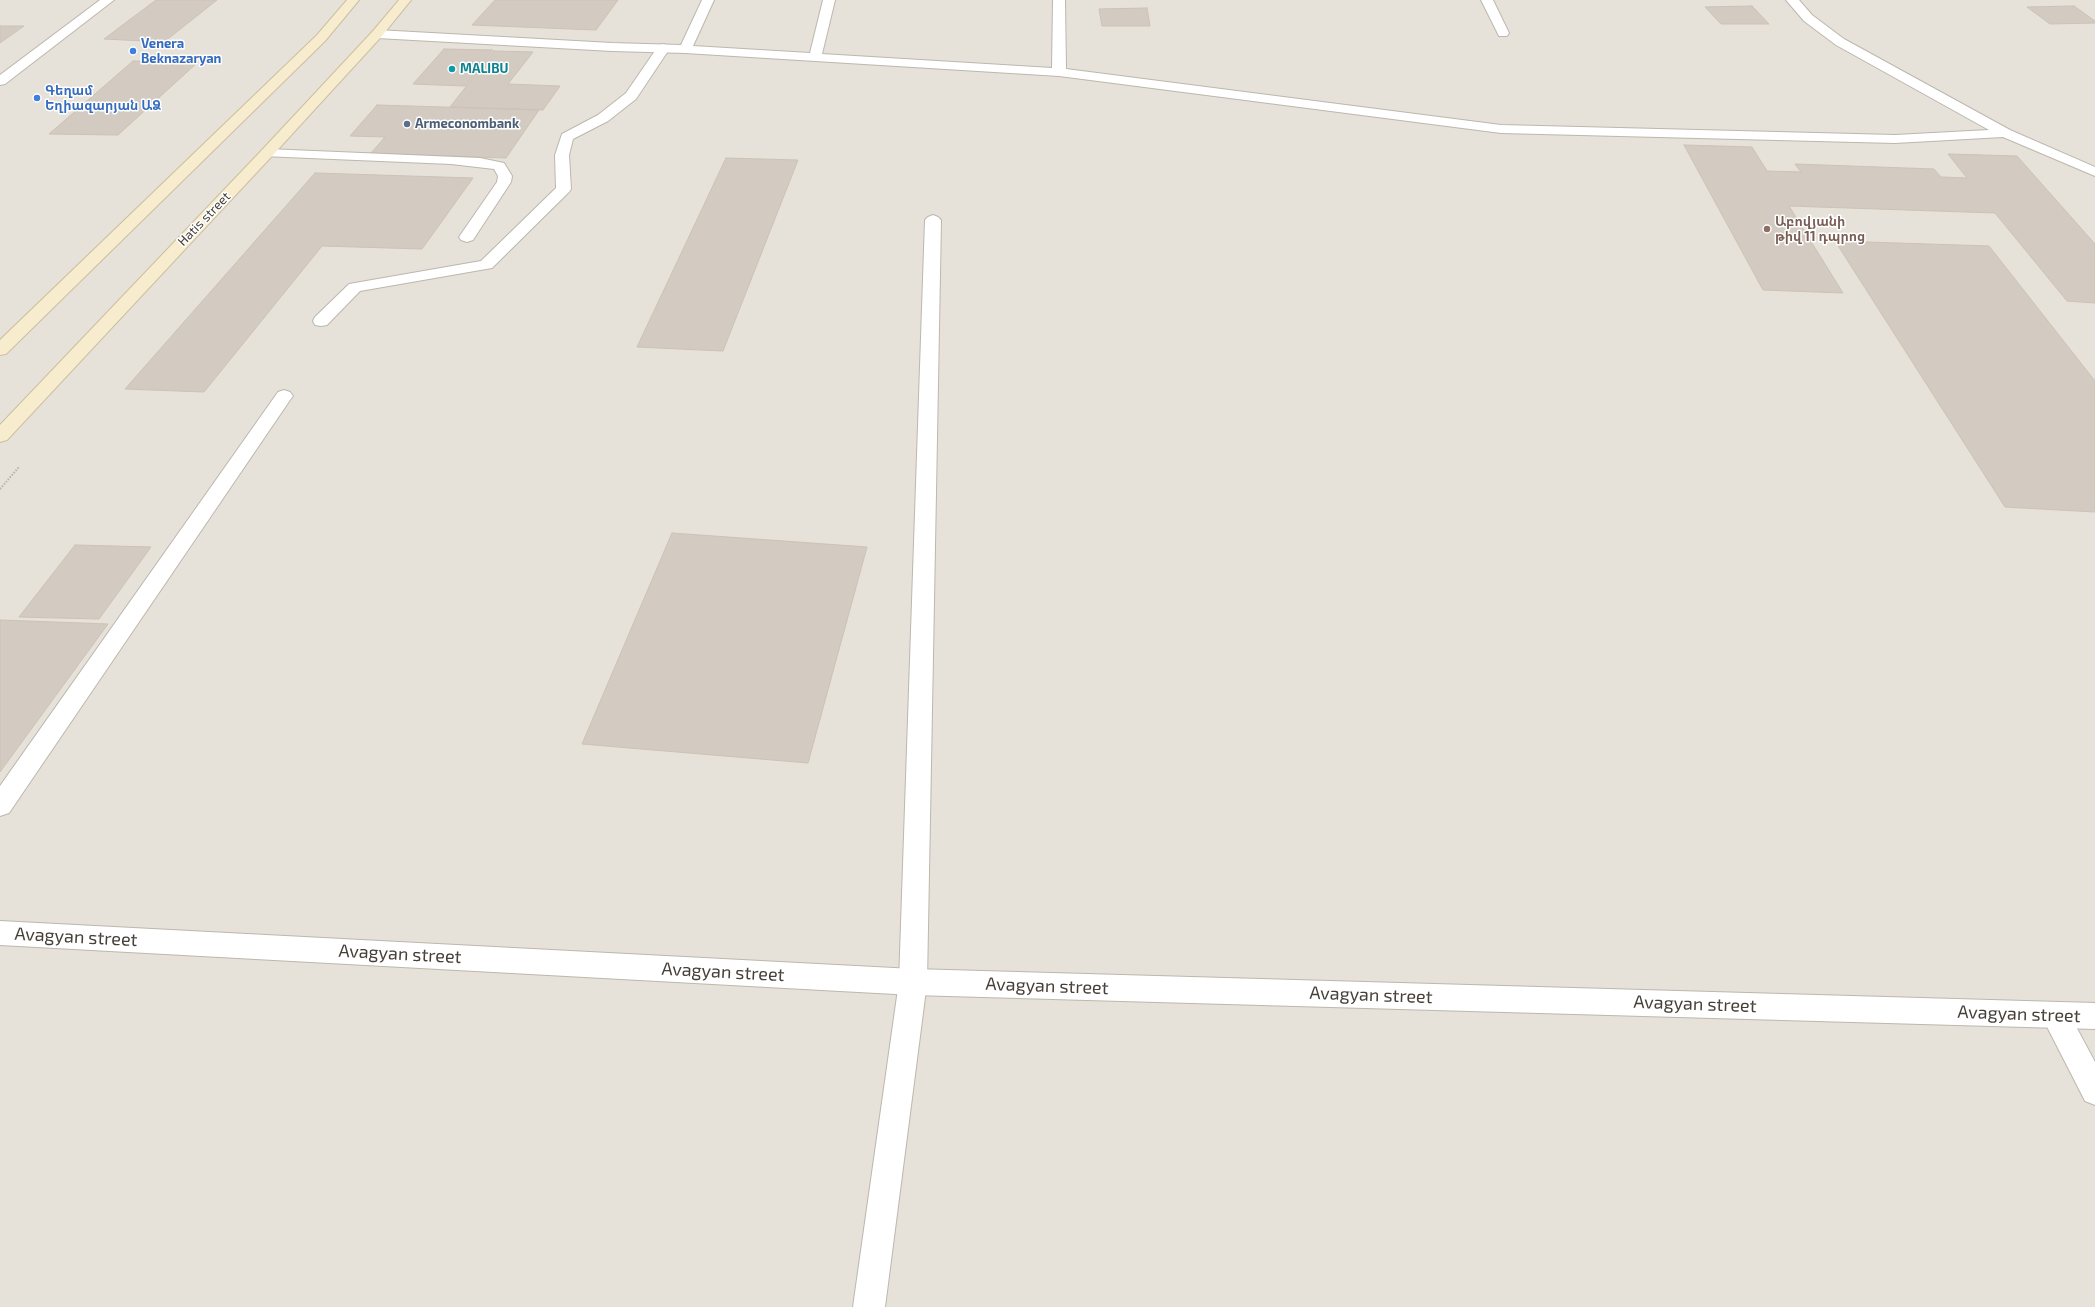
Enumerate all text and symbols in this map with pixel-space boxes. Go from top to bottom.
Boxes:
place label: Venera Beknazaryan [141,36,221,67]
marker: Venera Beknazaryan [128,46,138,56]
place label: MALIBU [460,61,508,77]
marker: MALIBU [447,64,457,74]
place label: Գեղամ Եղիազարյան ԱՁ [45,83,161,114]
marker: Գեղամ Եղիազարյան ԱՁ [32,93,42,103]
place label: Armeconombank [415,116,519,132]
marker: Armeconombank [402,119,412,129]
street label: Hatis street [174,189,234,249]
place label: Աբովյանի թիվ 11 դպրոց [1775,214,1865,245]
marker: Աբովյանի թիվ 11 դպրոց [1762,224,1772,234]
street label: Avagyan street [14,923,138,951]
street label: Avagyan street [338,940,462,968]
street label: Avagyan street [661,958,785,986]
street label: Avagyan street [985,973,1109,999]
street label: Avagyan street [1309,982,1433,1008]
street label: Avagyan street [1633,991,1757,1017]
street label: Avagyan street [1957,1001,2081,1027]

